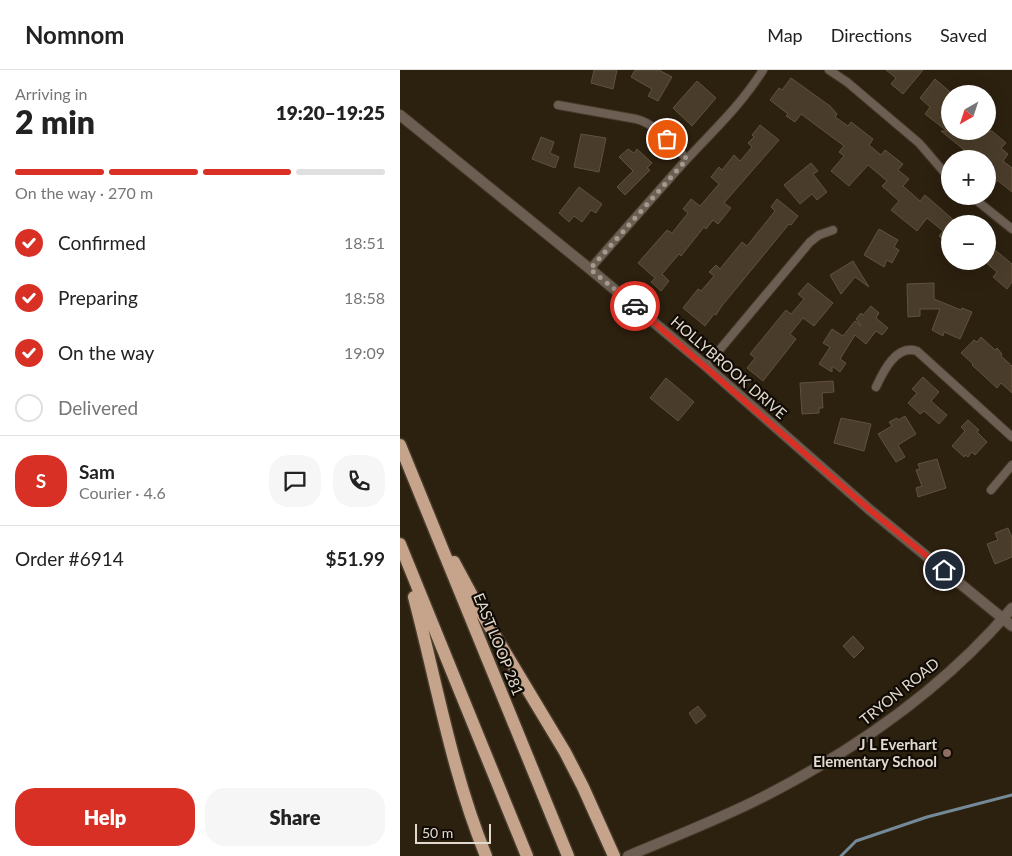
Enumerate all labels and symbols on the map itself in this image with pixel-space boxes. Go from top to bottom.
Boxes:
north arrow [941,85,996,140]
pin [646,118,688,160]
courier [610,281,660,331]
street label: HOLLYBROOK DRIVE [667,312,791,422]
pin [923,549,965,591]
street label: EAST LOOP 281 [470,590,528,698]
street label: TRYON ROAD [856,654,942,728]
place label: J L Everhart Elementary School [813,735,937,770]
marker: J L Everhart Elementary School [941,747,953,759]
scale bar [415,821,491,844]

